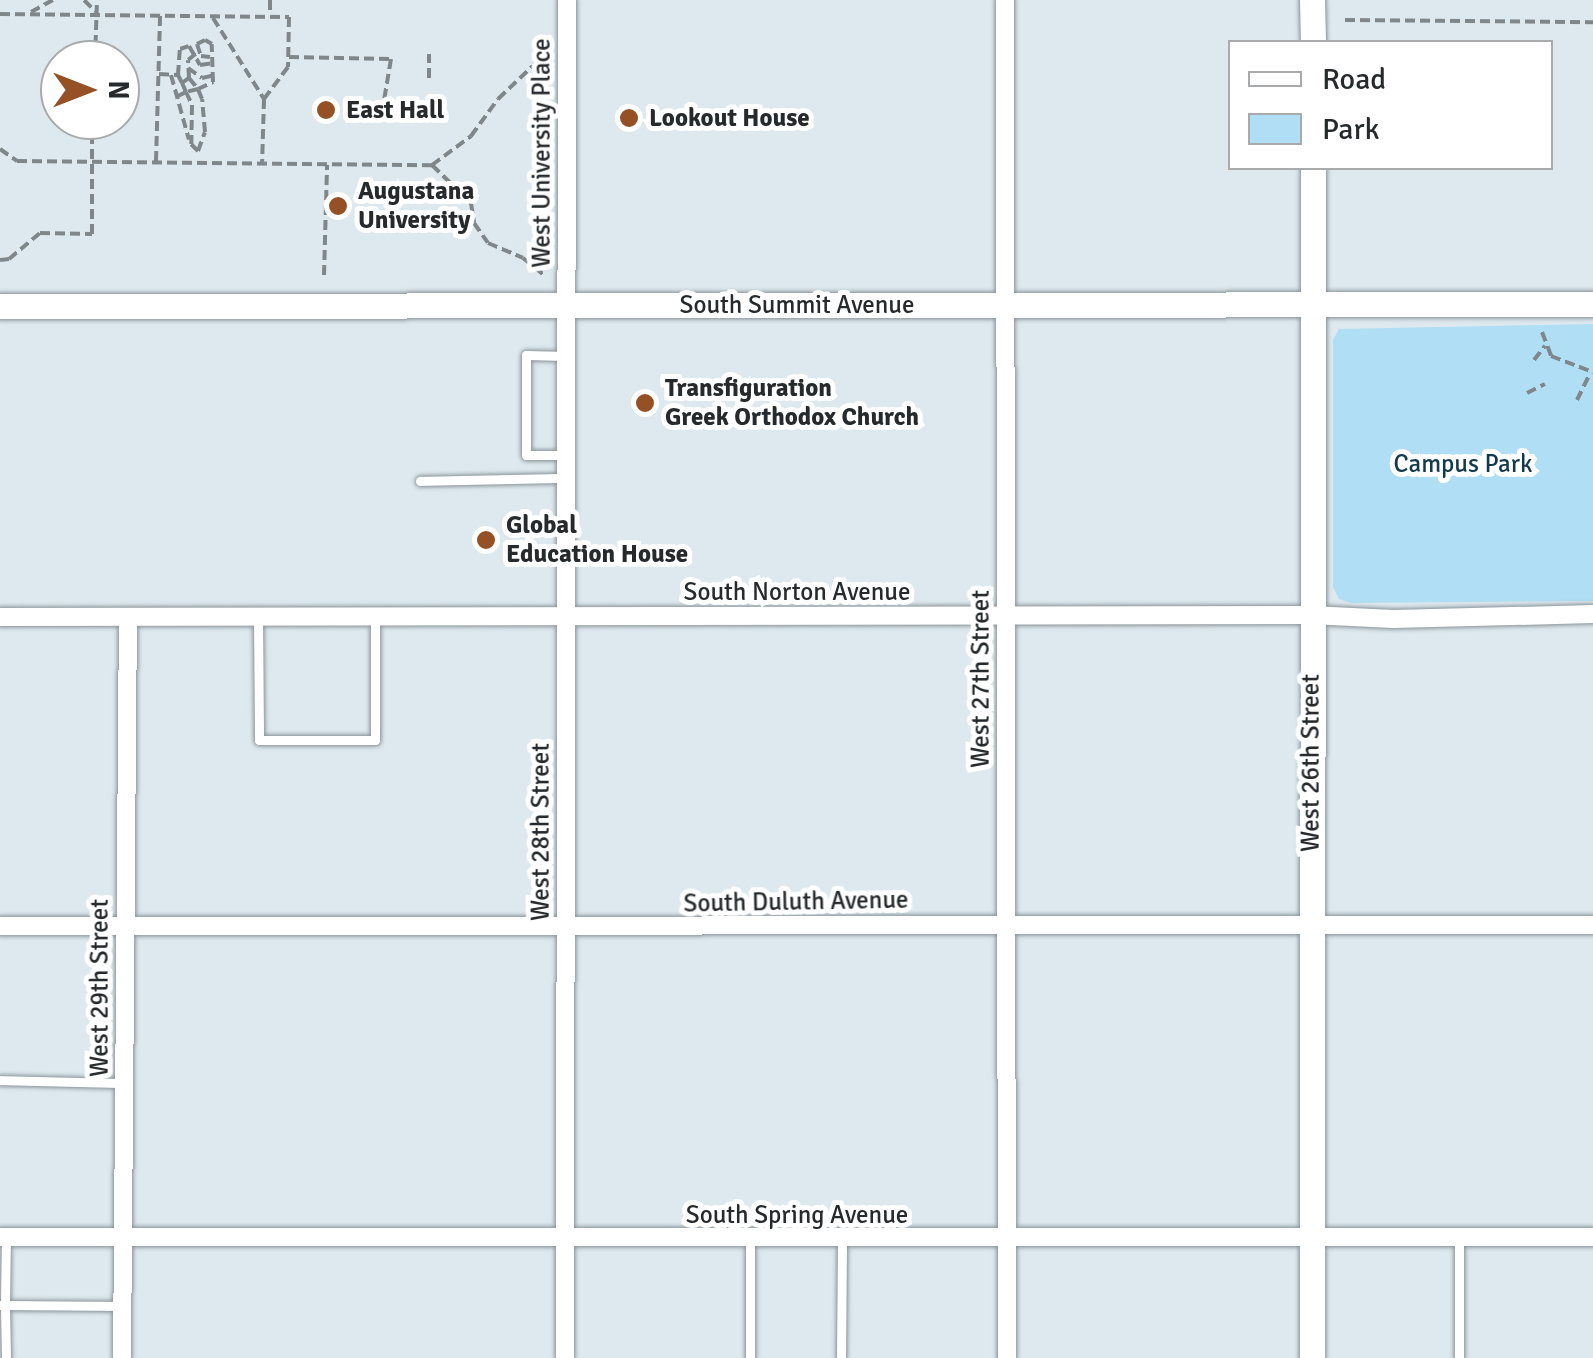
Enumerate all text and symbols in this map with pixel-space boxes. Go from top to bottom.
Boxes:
street label: West University Place [527,38,557,268]
north arrow [40,40,140,140]
legend [1228,40,1553,170]
text: Road [1322,61,1386,98]
text: N [101,80,135,100]
place label: East Hall [346,95,444,125]
marker: East Hall [315,99,337,121]
place label: Lookout House [649,103,810,133]
marker: Lookout House [618,107,640,129]
text: Park [1322,111,1380,148]
place label: Augustana University [358,177,474,236]
marker: Augustana University [327,195,349,217]
street label: South Summit Avenue [680,290,914,320]
place label: Transfiguration Greek Orthodox Church [665,374,919,433]
marker: Transfiguration Greek Orthodox Church [634,392,656,414]
park label: Campus Park [1394,449,1532,479]
place label: Global Education House [506,511,688,570]
marker: Global Education House [475,529,497,551]
street label: South Norton Avenue [684,577,910,607]
street label: West 27th Street [966,590,996,768]
street label: West 26th Street [1296,674,1326,852]
street label: West 28th Street [526,743,556,921]
street label: South Duluth Avenue [683,885,909,919]
street label: West 29th Street [85,899,115,1077]
street label: South Spring Avenue [686,1200,908,1230]

